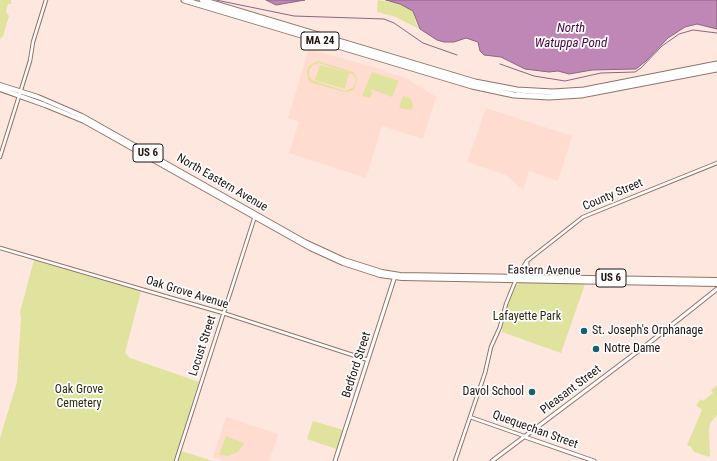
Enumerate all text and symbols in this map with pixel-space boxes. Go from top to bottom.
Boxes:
water label: North Watuppa Pond [535,21,607,52]
road number: MA 24 [301,32,339,50]
road number: US 6 [133,144,163,162]
street label: North Eastern Avenue [174,151,270,215]
street label: County Street [581,176,645,214]
street label: Eastern Avenue [507,263,581,279]
road number: US 6 [596,269,626,287]
street label: Oak Grove Avenue [144,274,230,312]
park label: Lafayette Park [493,310,561,324]
street label: Locust Street [186,314,220,378]
place label: St. Joseph's Orphanage [592,324,703,338]
marker: St. Joseph's Orphanage [579,326,589,336]
street label: Bedford Street [340,330,374,400]
place label: Notre Dame [604,342,660,356]
marker: Notre Dame [591,344,601,354]
street label: Pleasant Street [538,363,604,417]
park label: Oak Grove Cemetery [55,383,103,411]
place label: Davol School [463,385,524,399]
marker: Davol School [527,387,537,397]
street label: Quequechan Street [490,408,580,452]

